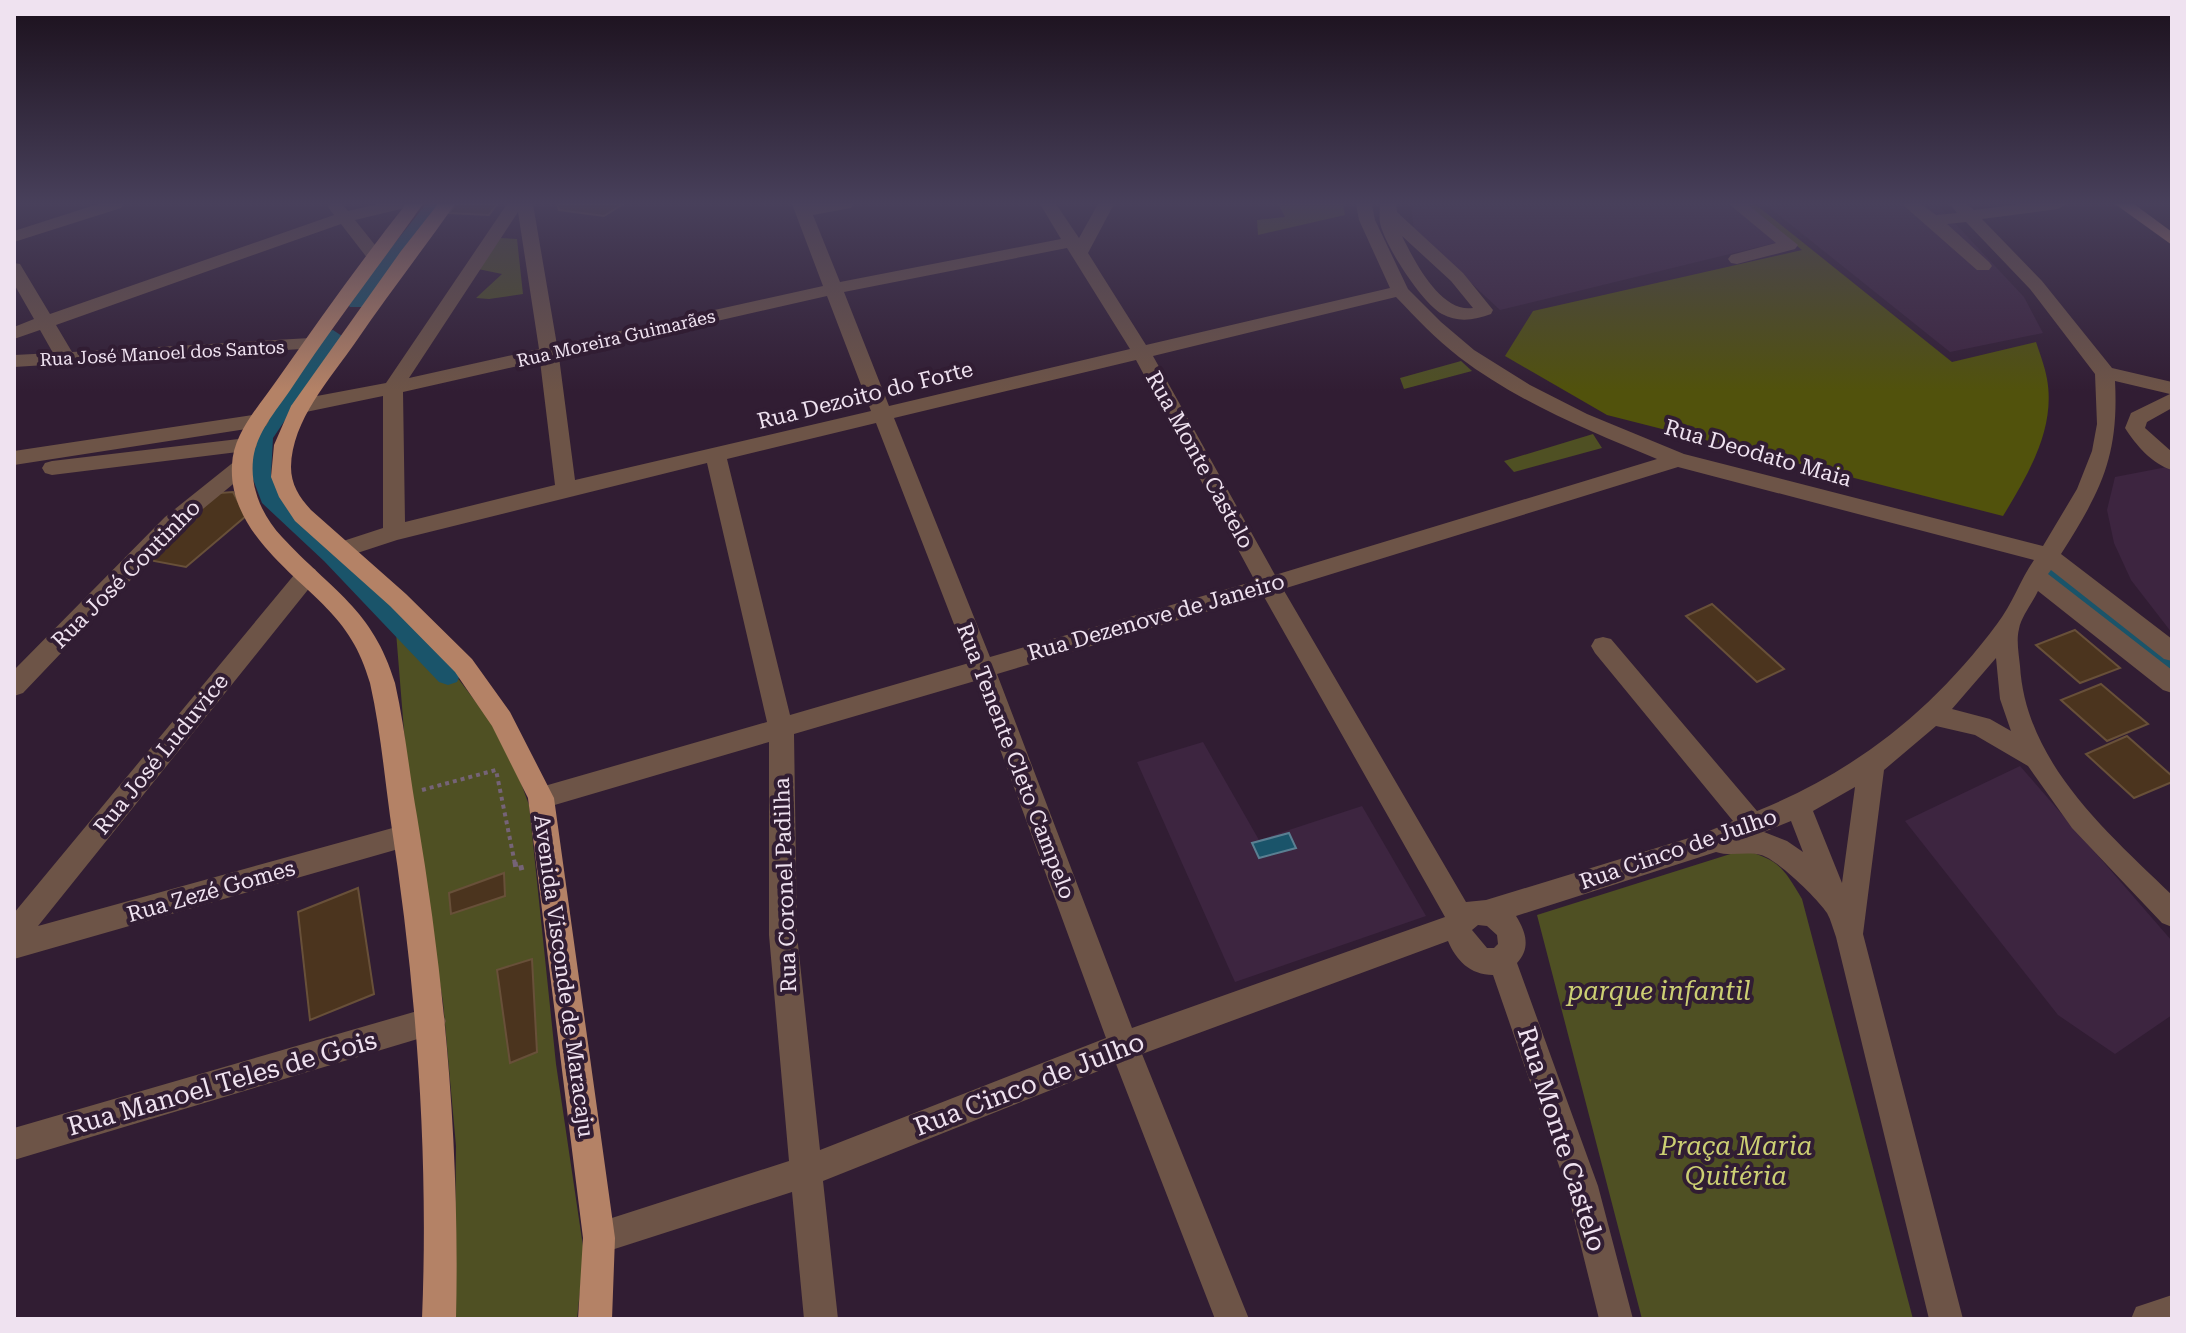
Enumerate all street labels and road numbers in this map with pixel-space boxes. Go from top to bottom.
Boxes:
street label: Rua Moreira Guimarães [515,305,717,371]
street label: Rua José Manoel dos Santos [39,336,285,370]
street label: Rua Dezoito do Forte [755,356,975,434]
street label: Rua Monte Castelo [1141,367,1259,553]
street label: Rua Deodato Maia [1662,414,1854,492]
street label: Rua José Coutinho [47,495,205,653]
street label: Rua Dezenove de Janeiro [1025,568,1287,666]
street label: Rua Tenente Cleto Campelo [952,619,1080,903]
street label: Rua José Luduvice [89,669,233,839]
street label: Rua Coronel Padilha [769,777,801,993]
street label: Rua Cinco de Julho [1576,804,1780,894]
street label: Avenida Visconde de Maracaju [529,813,599,1139]
street label: Rua Zezé Gomes [124,855,298,927]
street label: Rua Monte Castelo [1511,1023,1613,1255]
street label: Rua Manoel Teles de Gois [64,1024,380,1142]
street label: Rua Cinco de Julho [910,1026,1148,1142]

